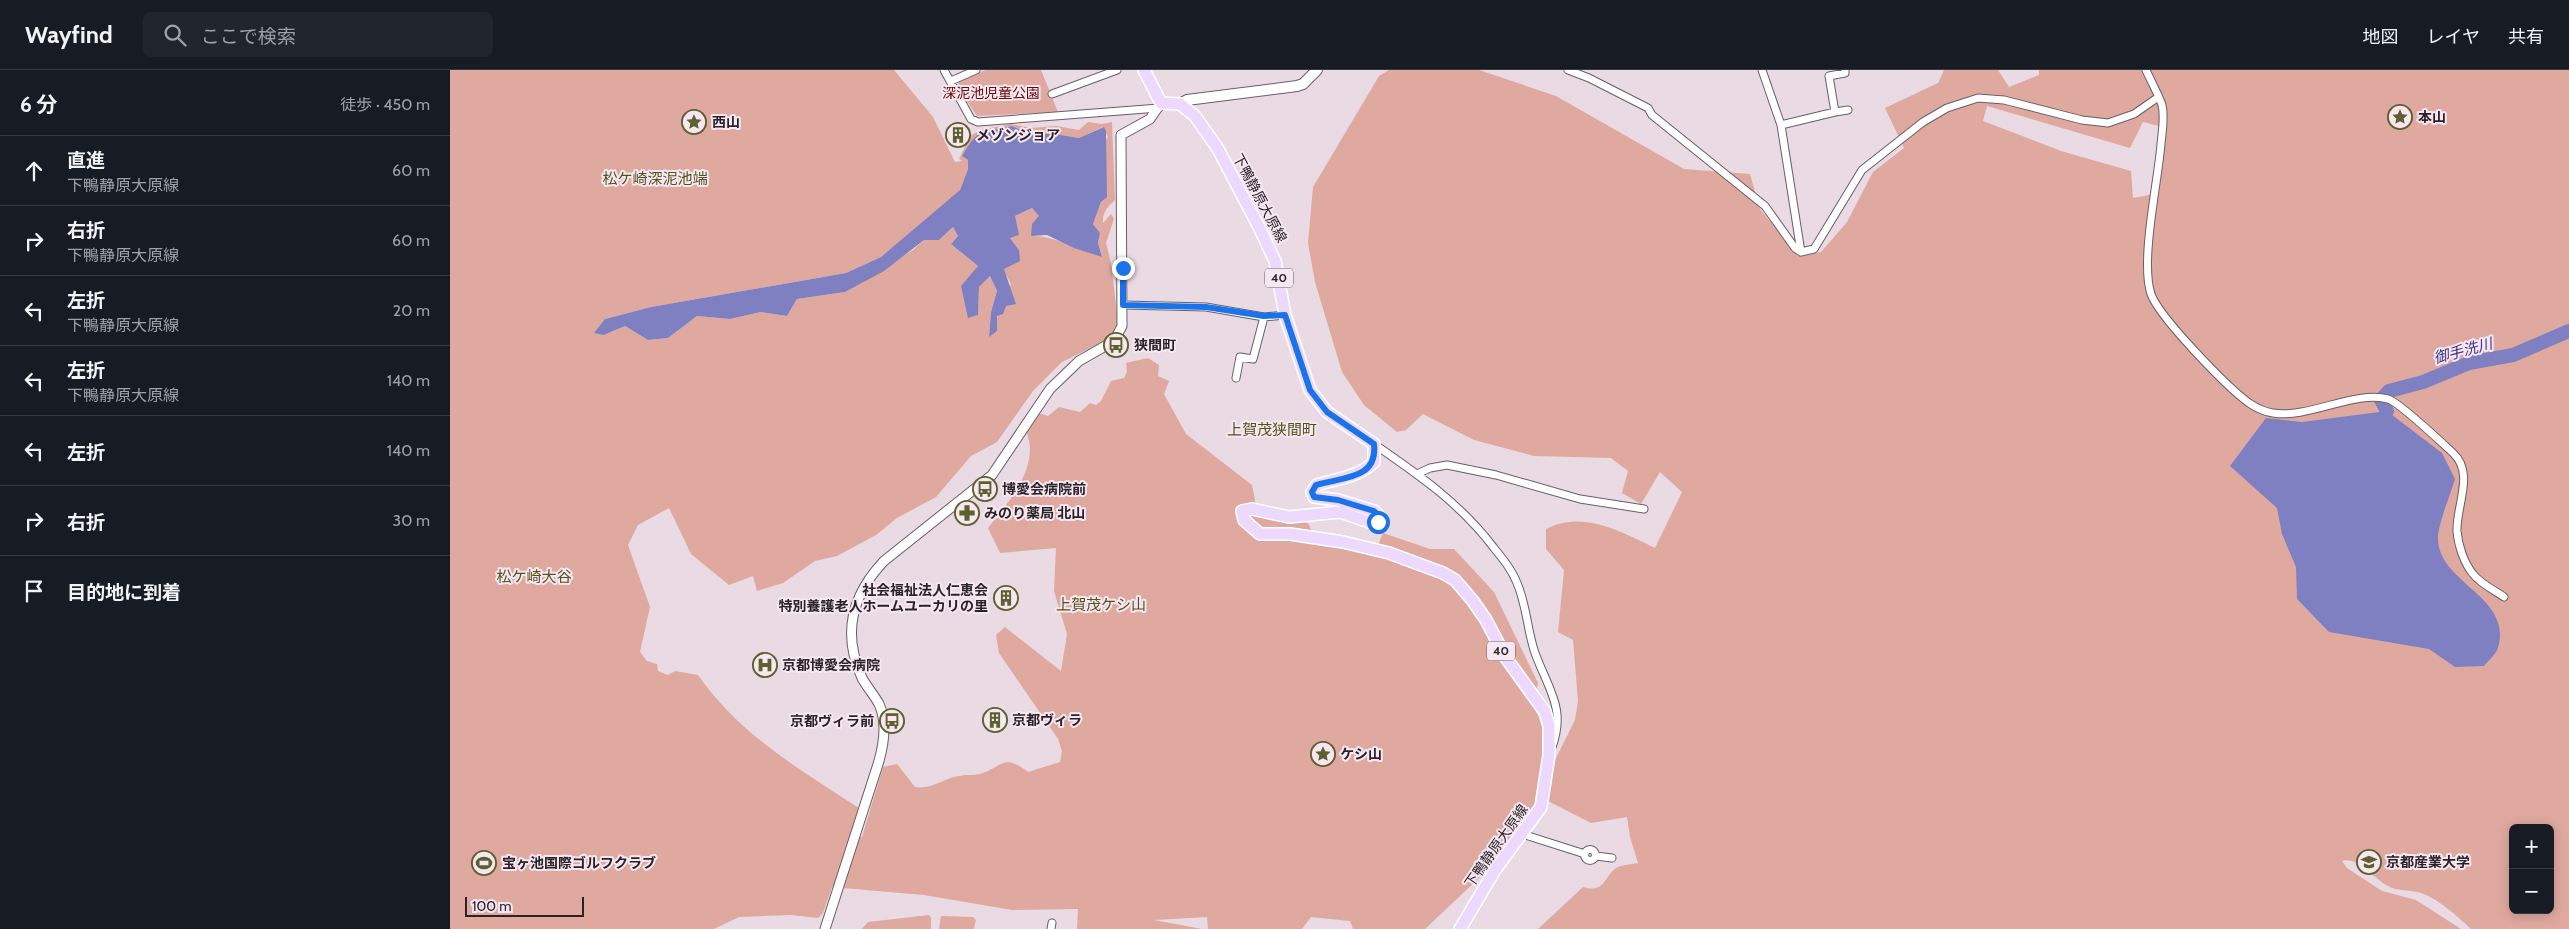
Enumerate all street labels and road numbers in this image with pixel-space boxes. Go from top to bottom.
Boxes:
street label: 下鴨静原大原線 [1229,151,1291,245]
road number: 40 [1265,268,1293,288]
road number: 40 [1487,642,1515,660]
street label: 下鴨静原大原線 [1461,801,1531,891]

